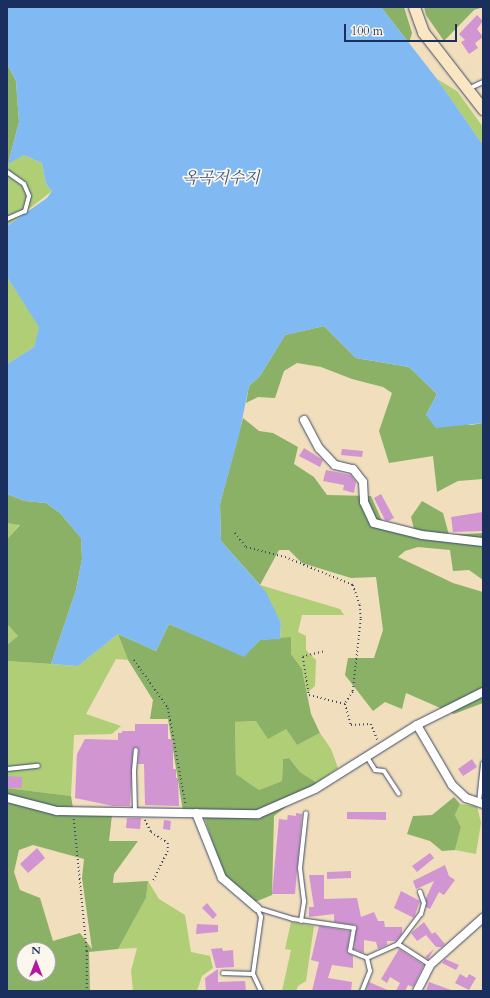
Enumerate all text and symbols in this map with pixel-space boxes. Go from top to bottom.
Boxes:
scale bar [346,16,459,42]
text: 100 m [351,23,383,39]
water label: 옥곡저수지 [182,168,260,188]
north arrow [16,942,56,982]
text: N [31,943,41,958]

